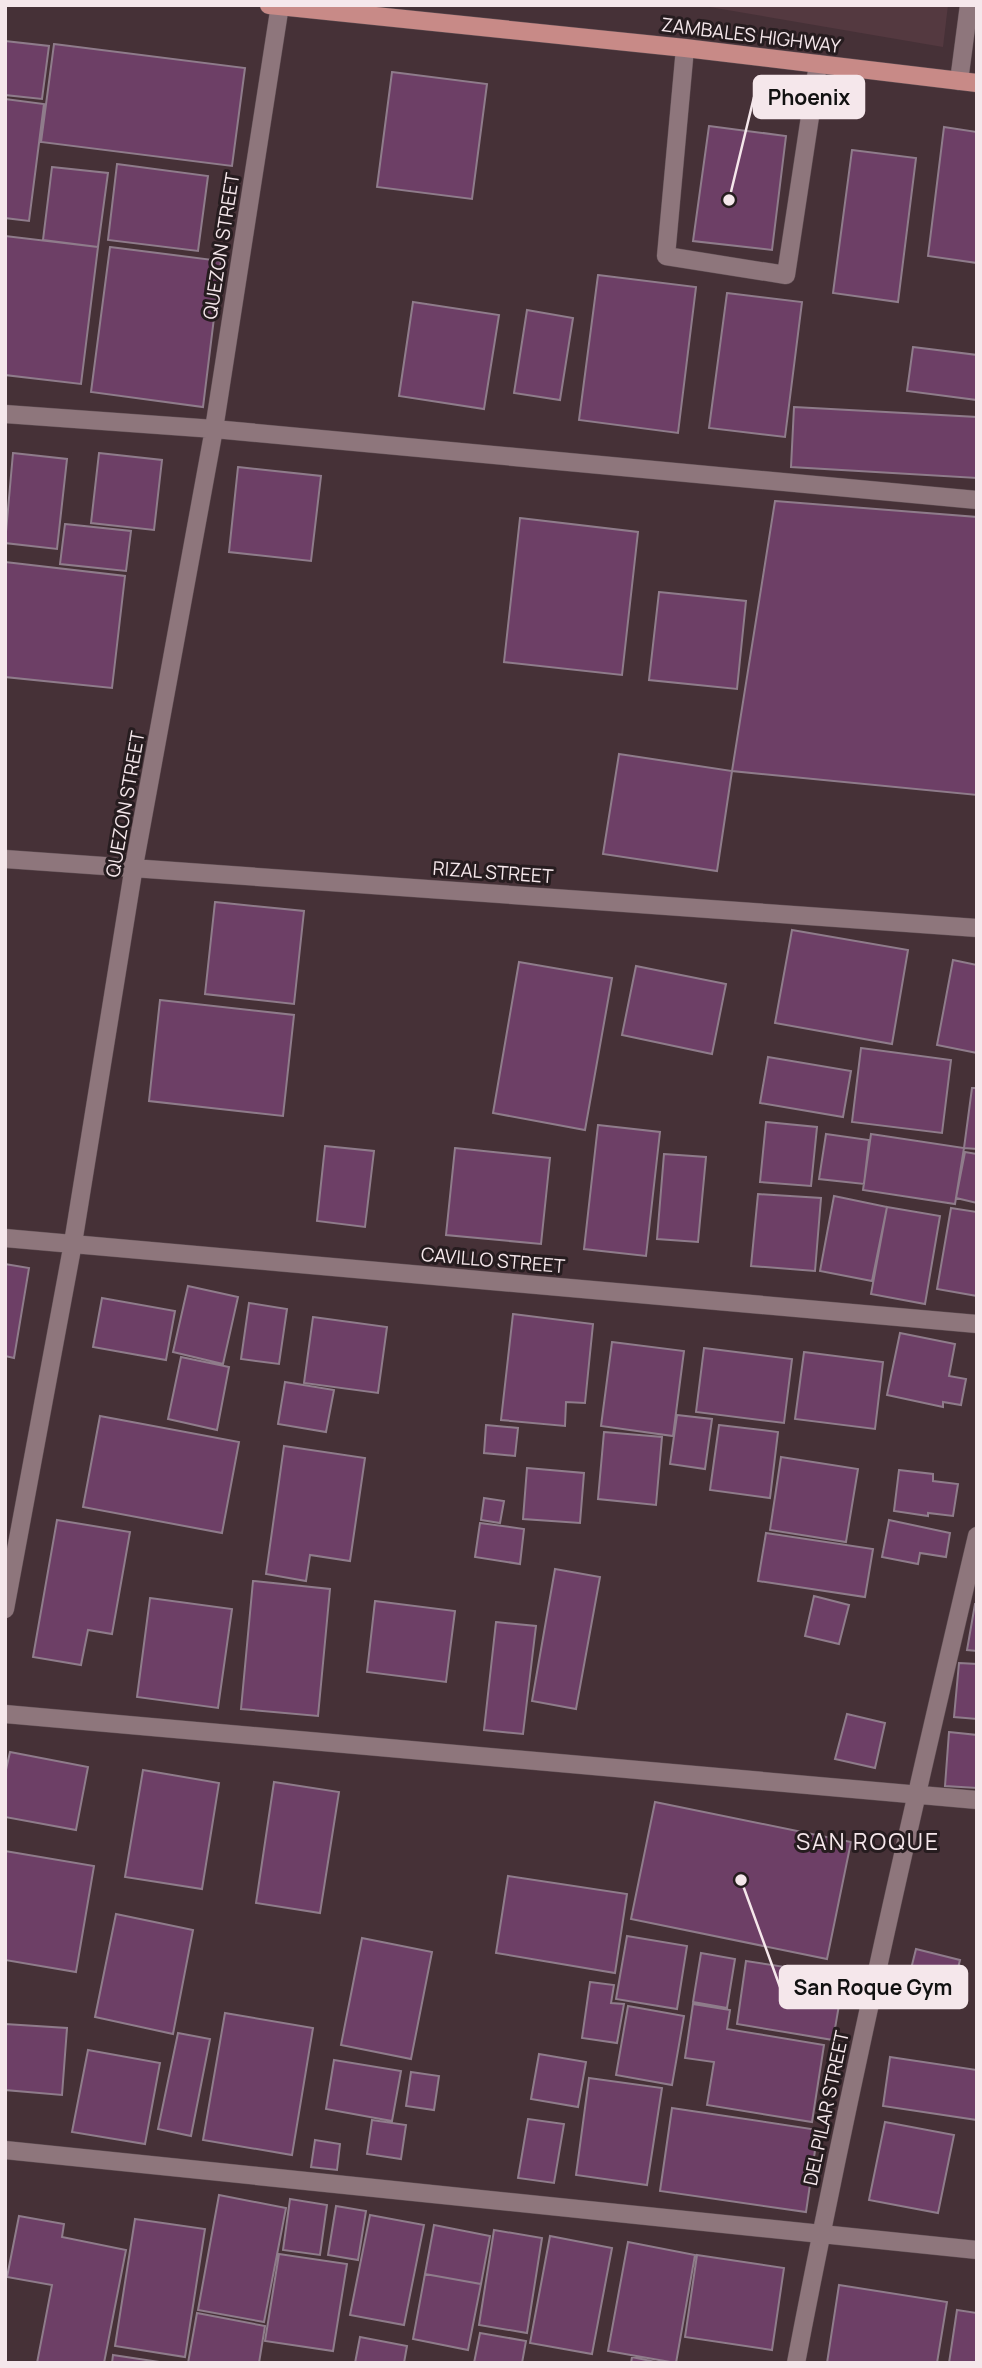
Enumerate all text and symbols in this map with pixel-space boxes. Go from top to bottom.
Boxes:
street label: ZAMBALES HIGHWAY [660,11,843,59]
callout: Phoenix [754,76,864,118]
text: Phoenix [768,83,851,111]
street label: QUEZON STREET [197,170,246,321]
street label: QUEZON STREET [99,728,151,879]
street label: RIZAL STREET [432,855,555,889]
street label: CAVILLO STREET [420,1241,567,1279]
district label: SAN ROQUE [796,1825,940,1857]
callout: San Roque Gym [780,1966,967,2008]
text: San Roque Gym [793,1973,953,2001]
street label: DEL PILAR STREET [797,2028,855,2188]

